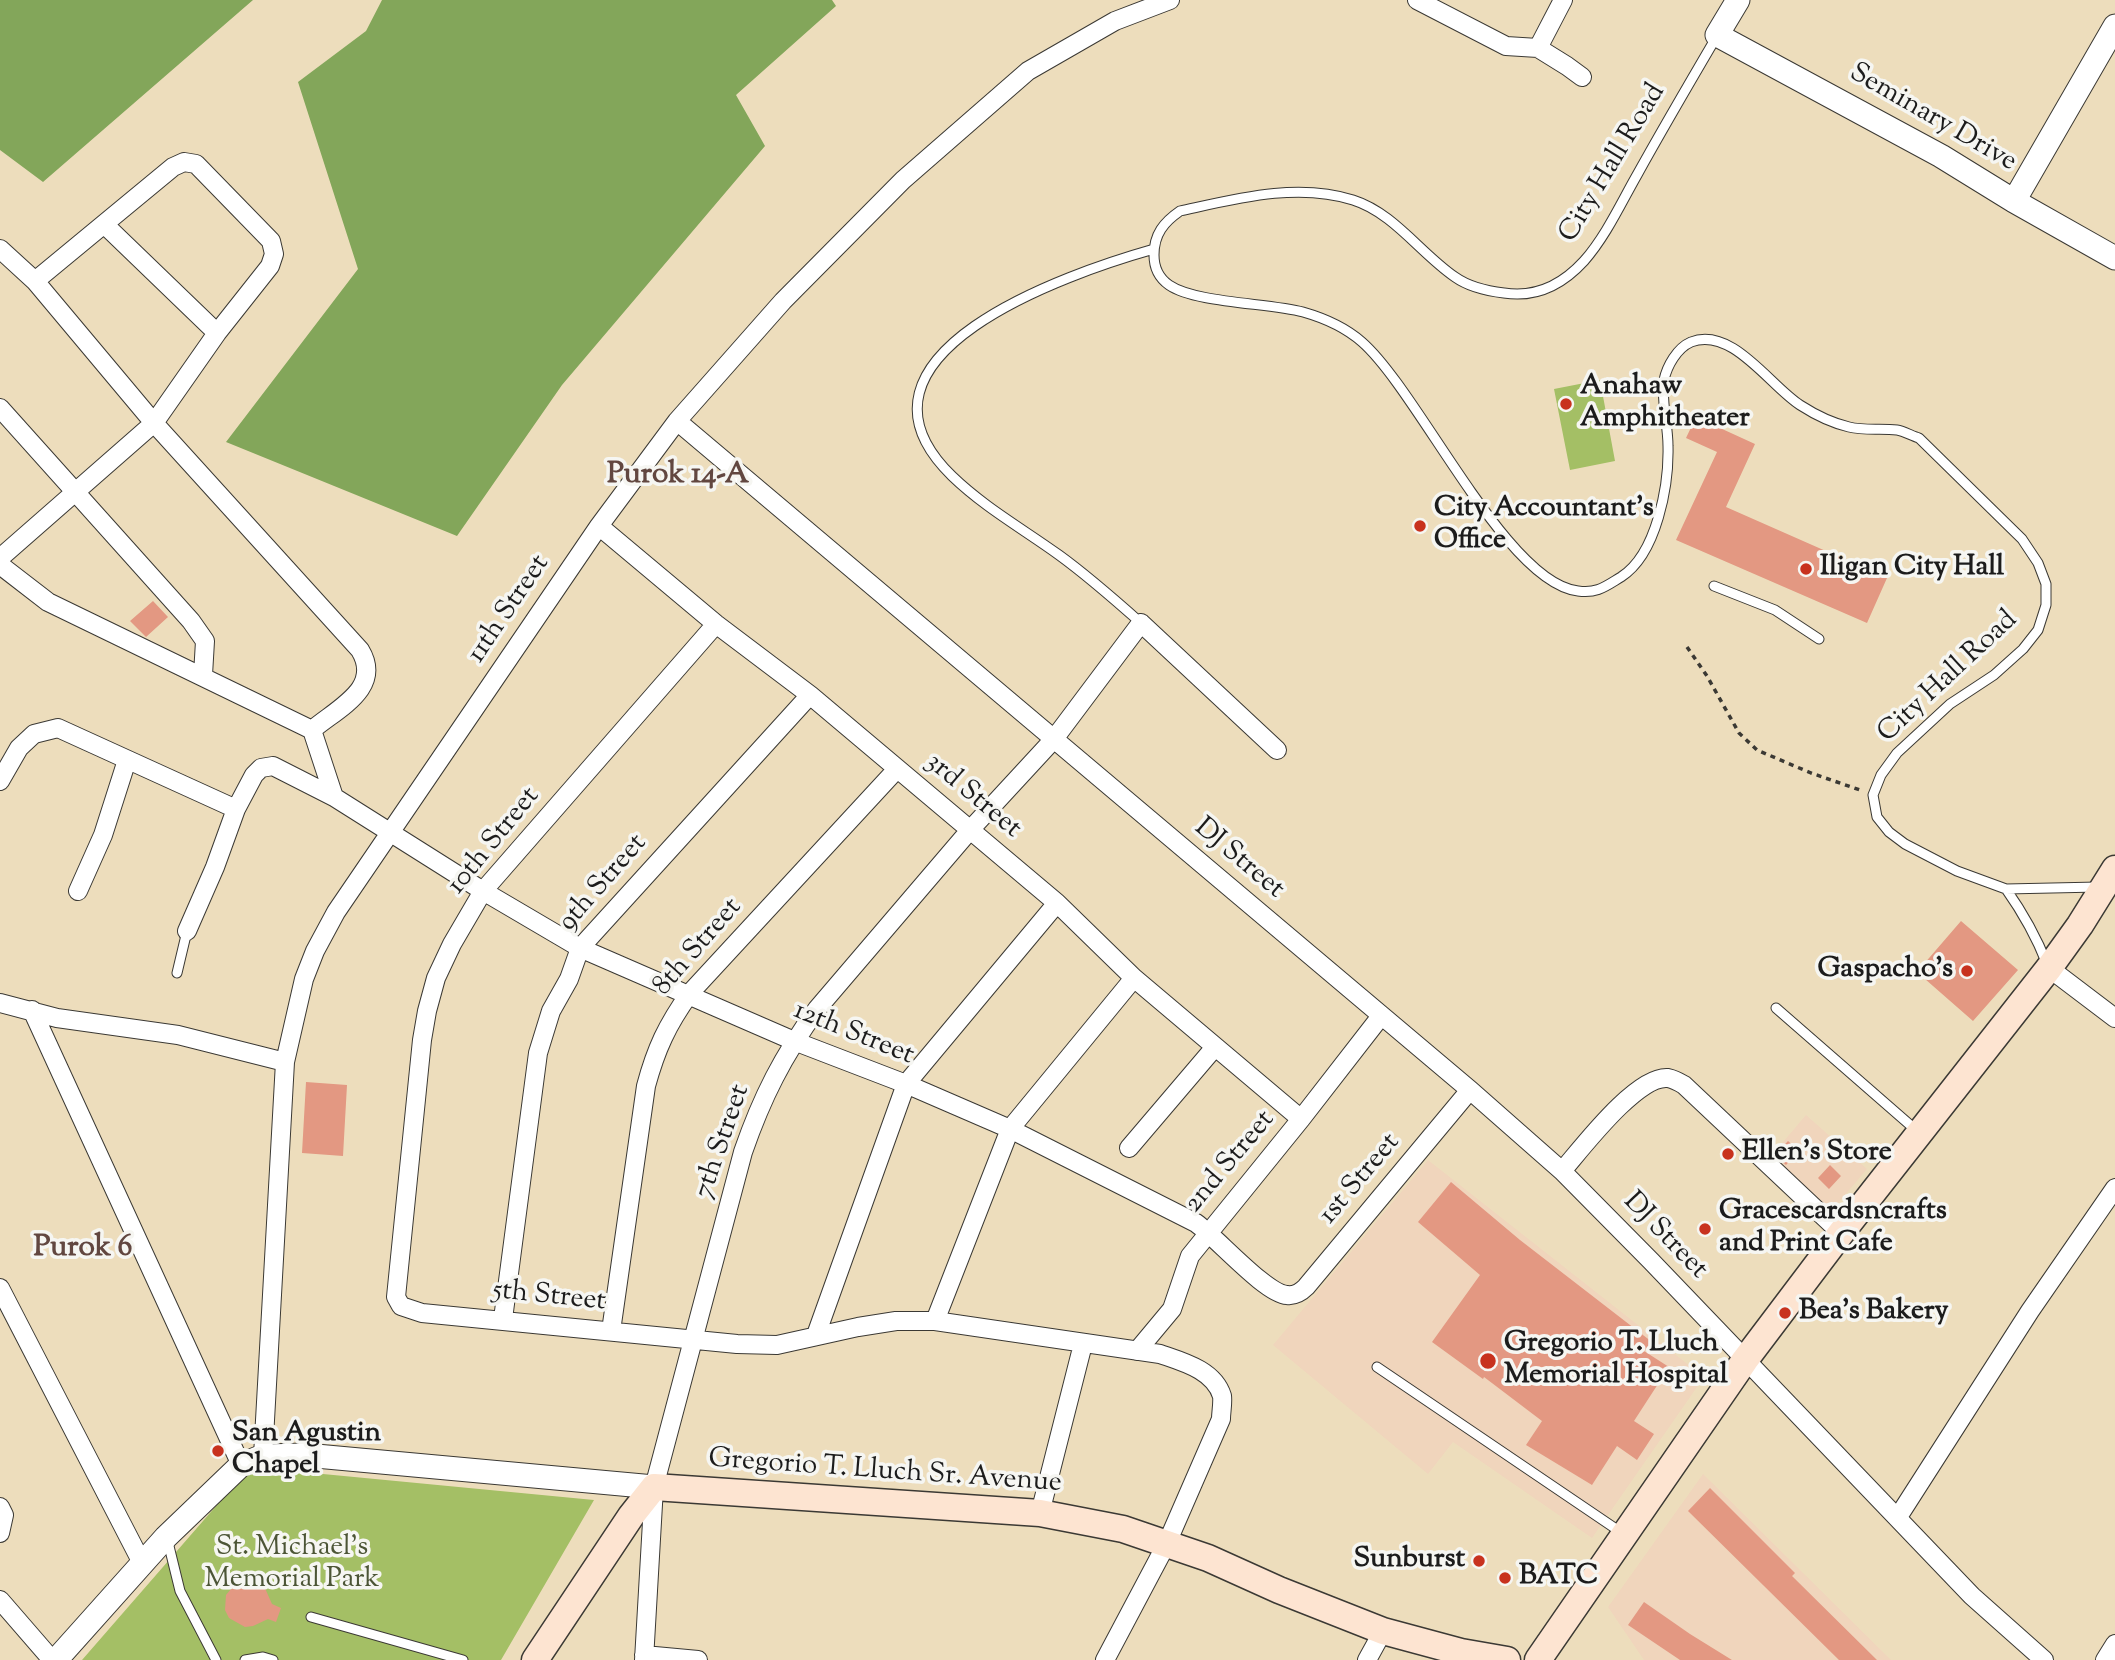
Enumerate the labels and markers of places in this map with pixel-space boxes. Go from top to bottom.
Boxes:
place label: Anahaw Amphitheater [1580,371,1750,437]
marker: Anahaw Amphitheater [1558,396,1574,412]
place label: City Accountant's Office [1434,493,1654,559]
marker: City Accountant's Office [1412,518,1428,534]
place label: Iligan City Hall [1820,552,2004,586]
marker: Iligan City Hall [1798,561,1814,577]
place label: Gaspacho's [1817,954,1953,988]
marker: Gaspacho's [1959,963,1975,979]
place label: Ellen's Store [1742,1137,1892,1171]
marker: Ellen's Store [1720,1146,1736,1162]
place label: Gracescardsncrafts and Print Cafe [1719,1196,1947,1262]
marker: Gracescardsncrafts and Print Cafe [1697,1221,1713,1237]
place label: Bea's Bakery [1799,1296,1948,1330]
marker: Bea's Bakery [1777,1305,1793,1321]
place label: Gregorio T. Lluch Memorial Hospital [1504,1328,1728,1394]
marker: Gregorio T. Lluch Memorial Hospital [1478,1351,1498,1371]
place label: San Agustin Chapel [232,1418,381,1484]
marker: San Agustin Chapel [210,1443,226,1459]
place label: Sunburst [1353,1544,1465,1578]
marker: Sunburst [1471,1553,1487,1569]
place label: BATC [1519,1561,1598,1595]
marker: BATC [1497,1570,1513,1586]

